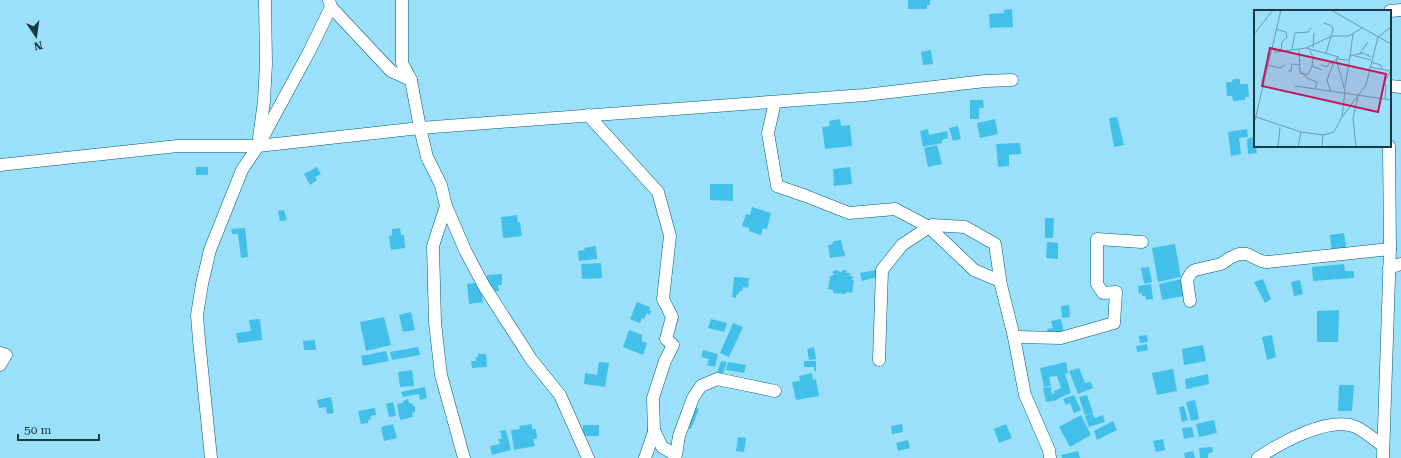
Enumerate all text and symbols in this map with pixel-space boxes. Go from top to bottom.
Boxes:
inset map [1254,10,1391,147]
north arrow [16,16,56,56]
text: N [32,38,44,53]
scale bar [18,416,99,442]
text: 50 m [24,423,51,437]

